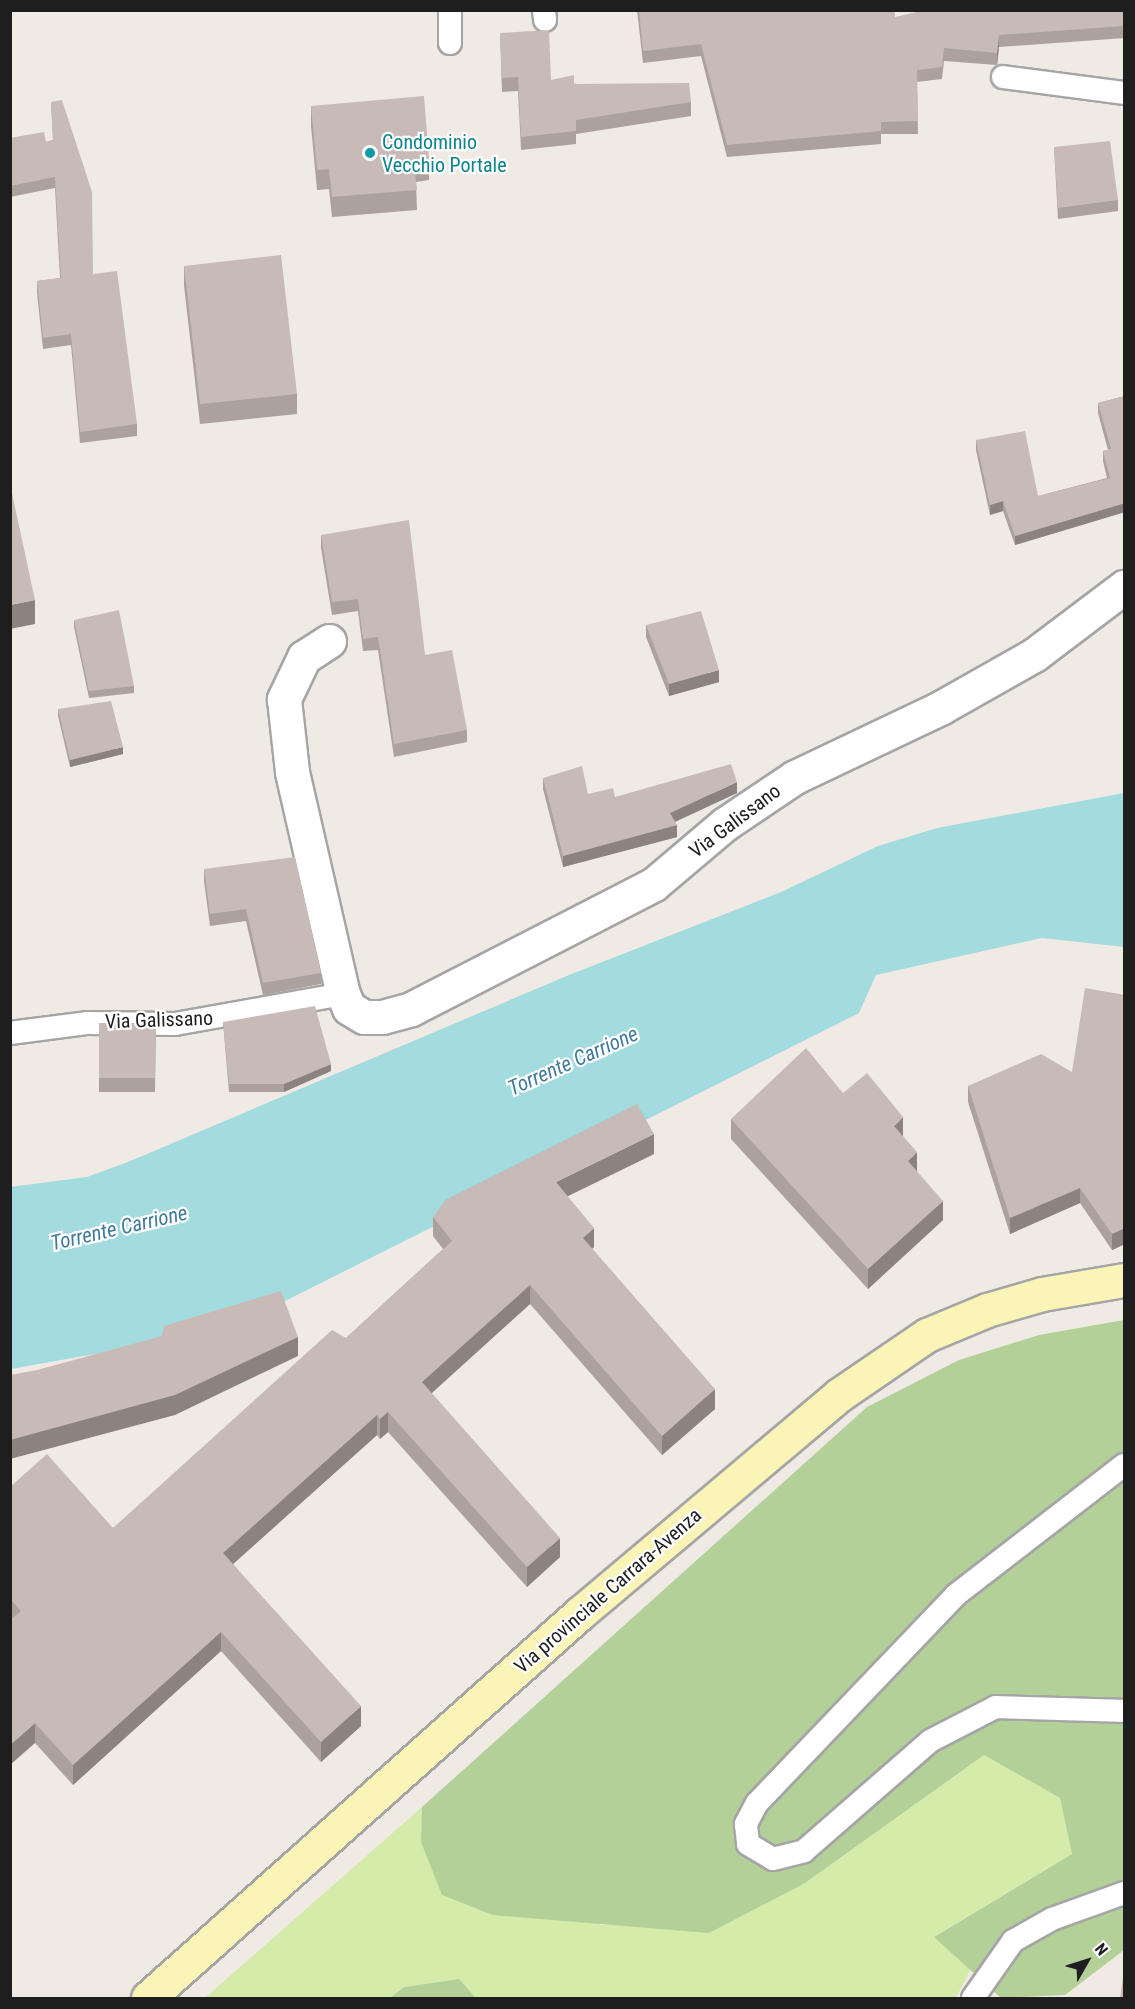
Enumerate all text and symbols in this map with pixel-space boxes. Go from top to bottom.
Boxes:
place label: Condominio Vecchio Portale [382,130,507,177]
marker: Condominio Vecchio Portale [363,146,377,160]
street label: Via Galissano [685,779,785,863]
street label: Via Galissano [105,1006,213,1034]
water label: Torrente Carrione [504,1021,642,1101]
water label: Torrente Carrione [48,1200,190,1256]
street label: Via provinciale Carrara-Avenza [510,1503,706,1679]
north arrow [1057,1931,1117,1991]
text: N [1091,1940,1112,1959]

